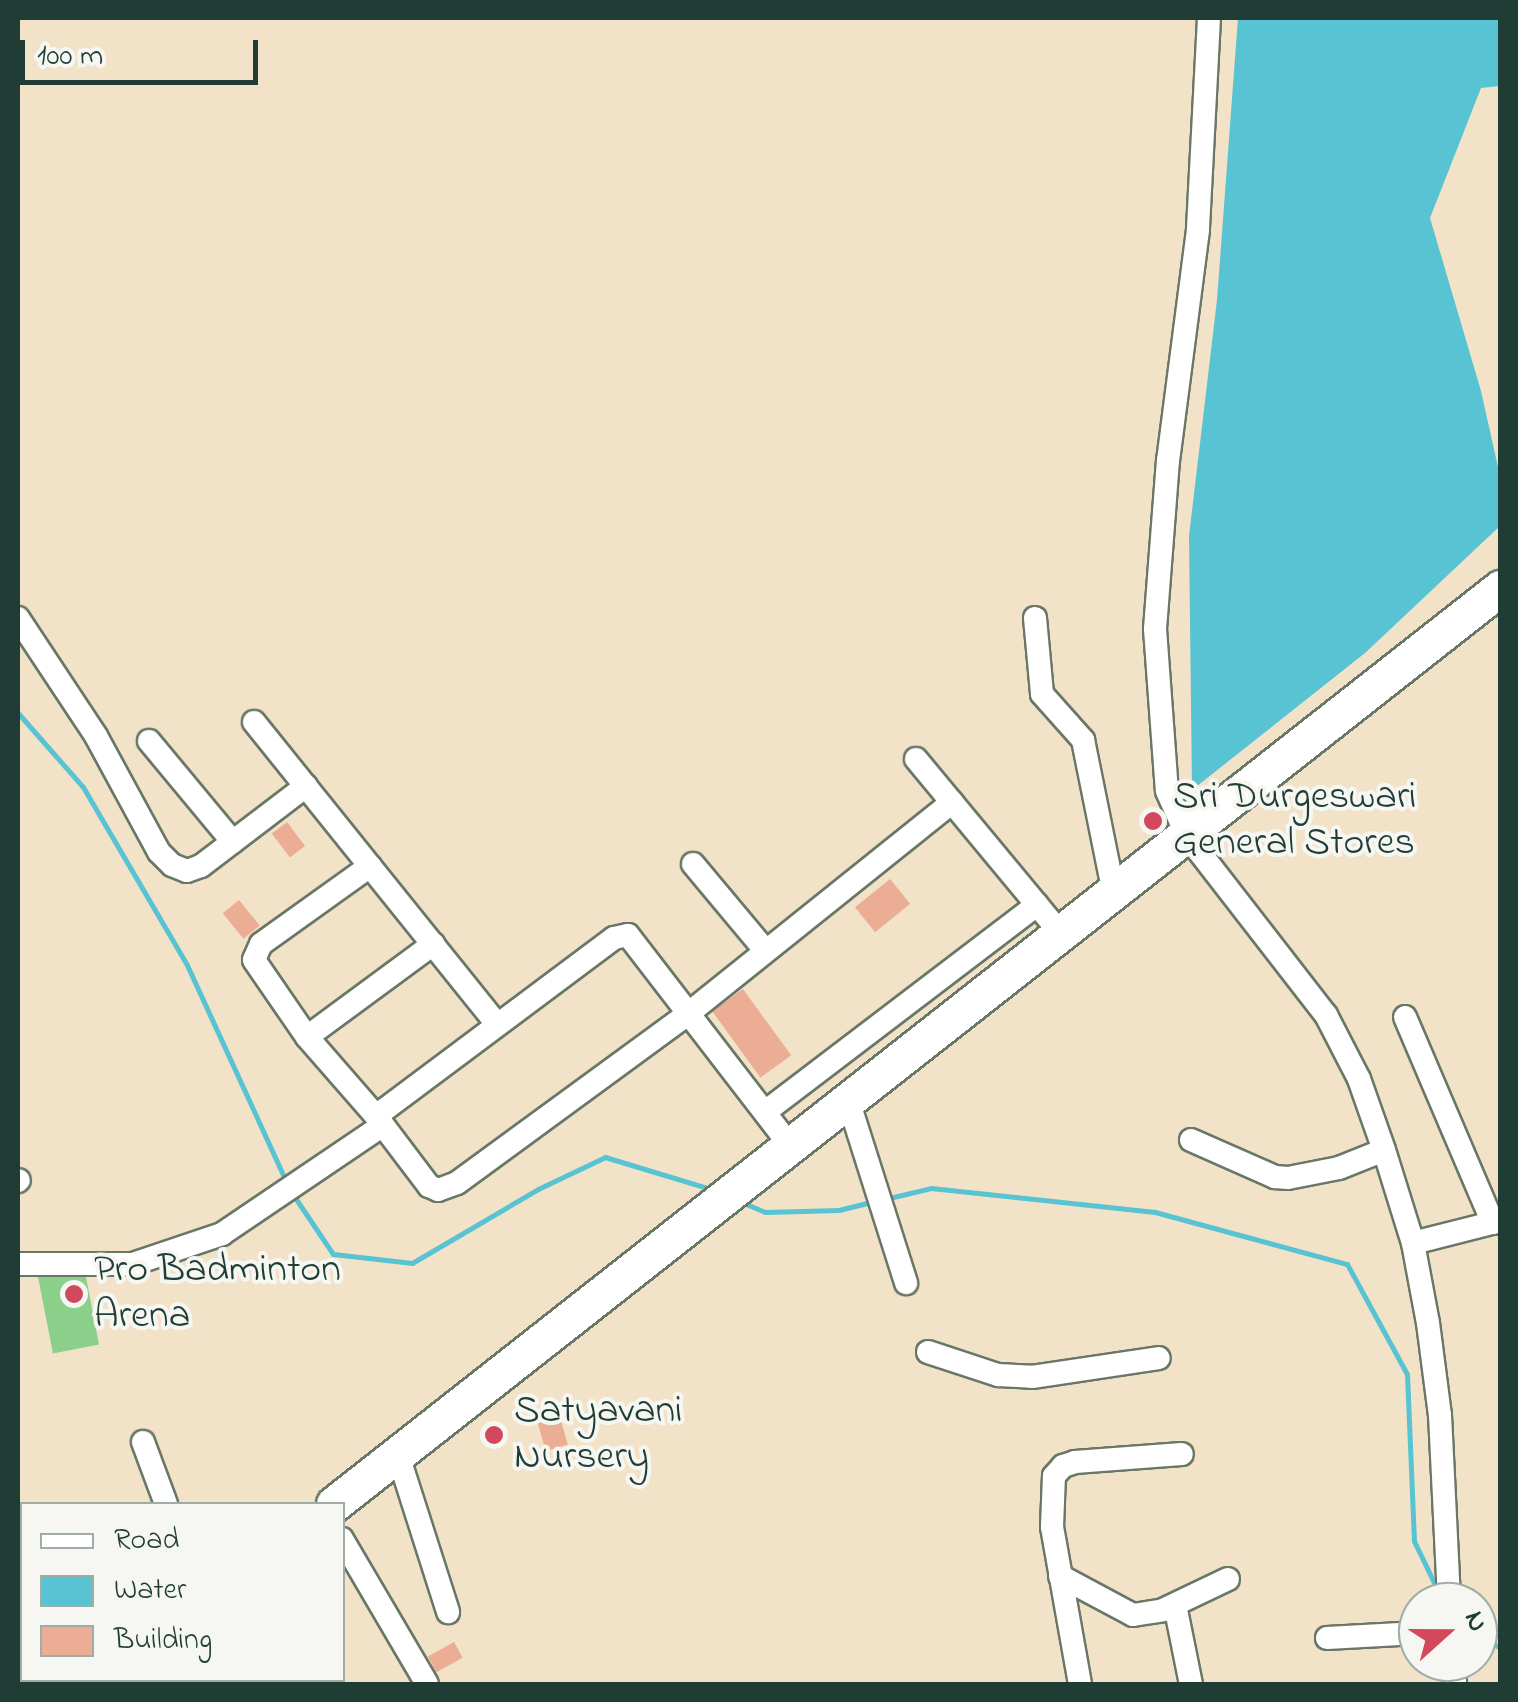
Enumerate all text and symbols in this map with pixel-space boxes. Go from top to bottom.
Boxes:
scale bar [25,20,262,82]
text: 100 m [37,35,103,79]
place label: Sri Durgeswari General Stores [1173,774,1417,868]
marker: Sri Durgeswari General Stores [1142,810,1164,832]
place label: Pro Badminton Arena [94,1247,341,1341]
marker: Pro Badminton Arena [63,1283,85,1305]
place label: Satyavani Nursery [514,1388,683,1482]
marker: Satyavani Nursery [483,1424,505,1446]
legend [20,1502,345,1682]
text: Road [114,1519,179,1563]
text: Water [114,1569,186,1613]
north arrow [1398,1582,1498,1682]
text: N [1452,1606,1497,1638]
text: Building [114,1619,212,1663]

